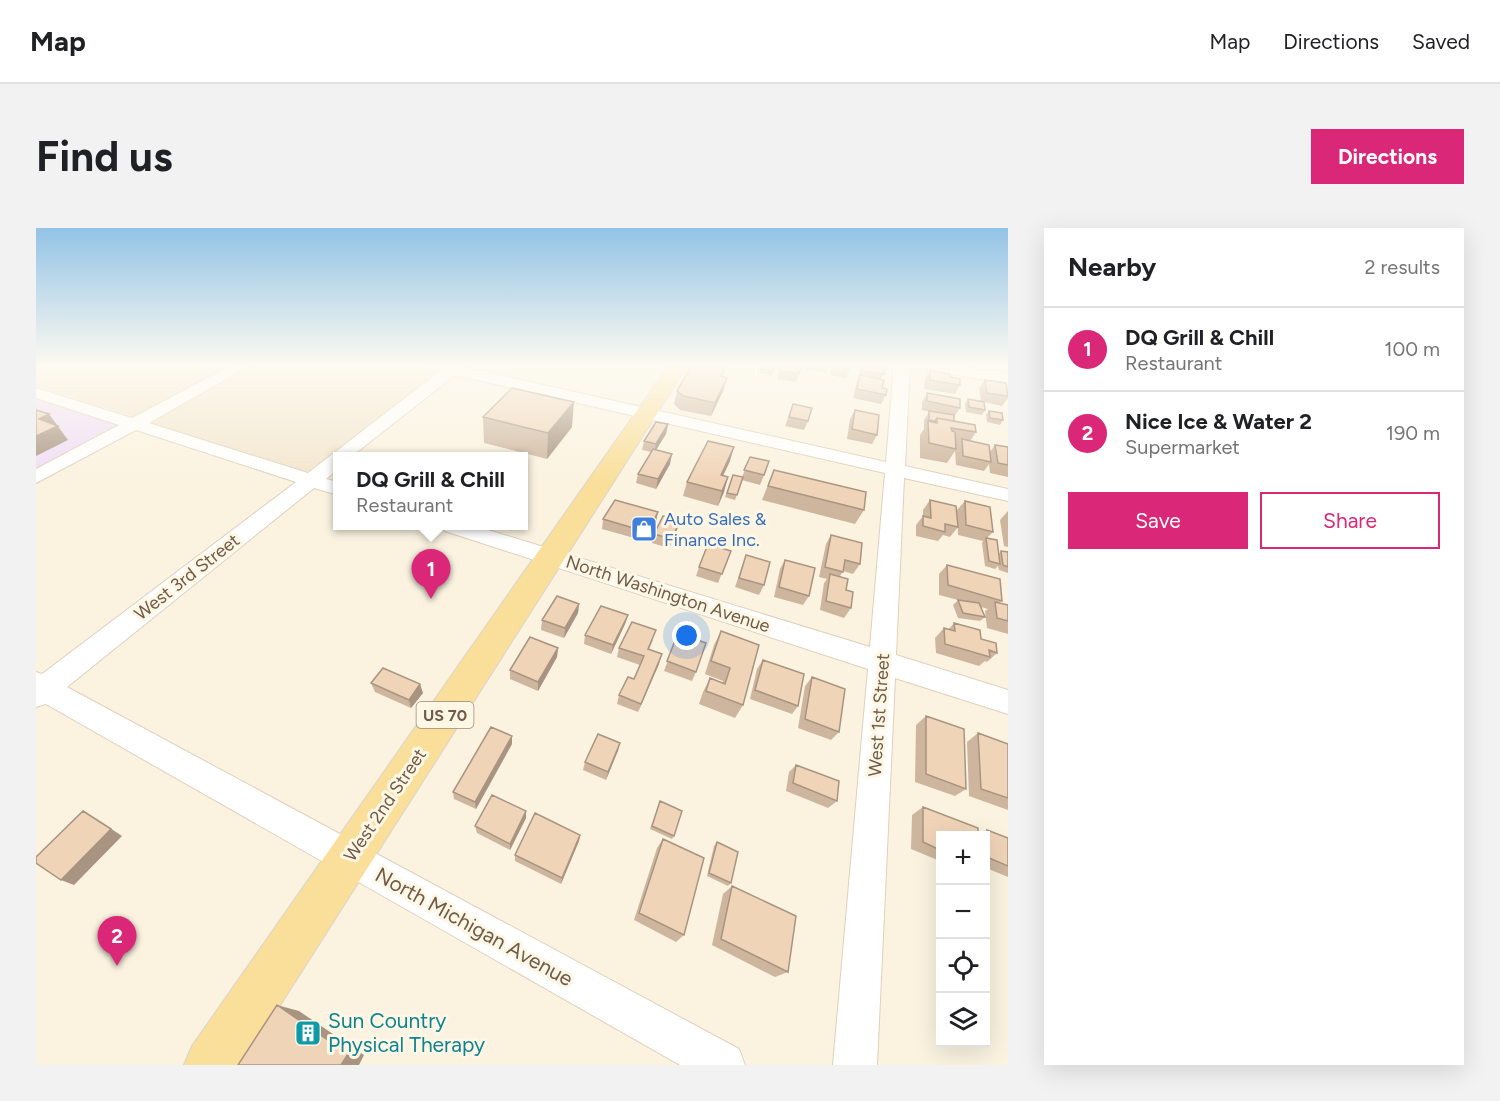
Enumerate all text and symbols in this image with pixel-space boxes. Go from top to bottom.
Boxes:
text: Map [30,24,86,58]
text: Map [1209,29,1250,54]
text: Directions [1283,29,1379,54]
text: Saved [1412,29,1470,54]
button: Directions [1311,129,1464,184]
text: Find us [36,131,173,182]
text: Nearby [1068,251,1156,283]
text: 2 results [1364,255,1440,279]
text: DQ Grill & Chill [1125,324,1274,351]
text: 1 [1083,337,1092,361]
text: 100 m [1384,337,1440,361]
text: Restaurant [1125,351,1222,375]
text: Nice Ice & Water 2 [1125,408,1312,435]
text: 2 [1082,421,1093,445]
text: 190 m [1386,421,1440,445]
text: Supermarket [1125,435,1240,459]
popup [333,452,528,530]
text: DQ Grill & Chill [356,466,505,493]
button: Save [1068,492,1248,549]
button: Share [1260,492,1440,549]
text: Restaurant [356,493,453,517]
place label: Auto Sales & Finance Inc. [664,508,767,551]
shop icon: Auto Sales & Finance Inc. [629,514,659,544]
street label: West 3rd Street [130,529,244,625]
pin: 1 [412,550,450,599]
street label: North Washington Avenue [563,551,773,637]
your location [672,621,701,650]
street label: West 1st Street [864,652,894,777]
road number: US 70 [416,702,474,728]
street label: West 2nd Street [339,744,431,866]
map controls [936,831,990,1047]
button: + [936,831,990,885]
street label: North Michigan Avenue [371,862,577,991]
button: − [936,885,990,939]
pin: 2 [98,916,136,966]
button: locate [936,939,990,993]
button: layers [936,993,990,1047]
place label: Sun Country Physical Therapy [328,1008,485,1057]
building icon: Sun Country Physical Therapy [293,1018,323,1048]

